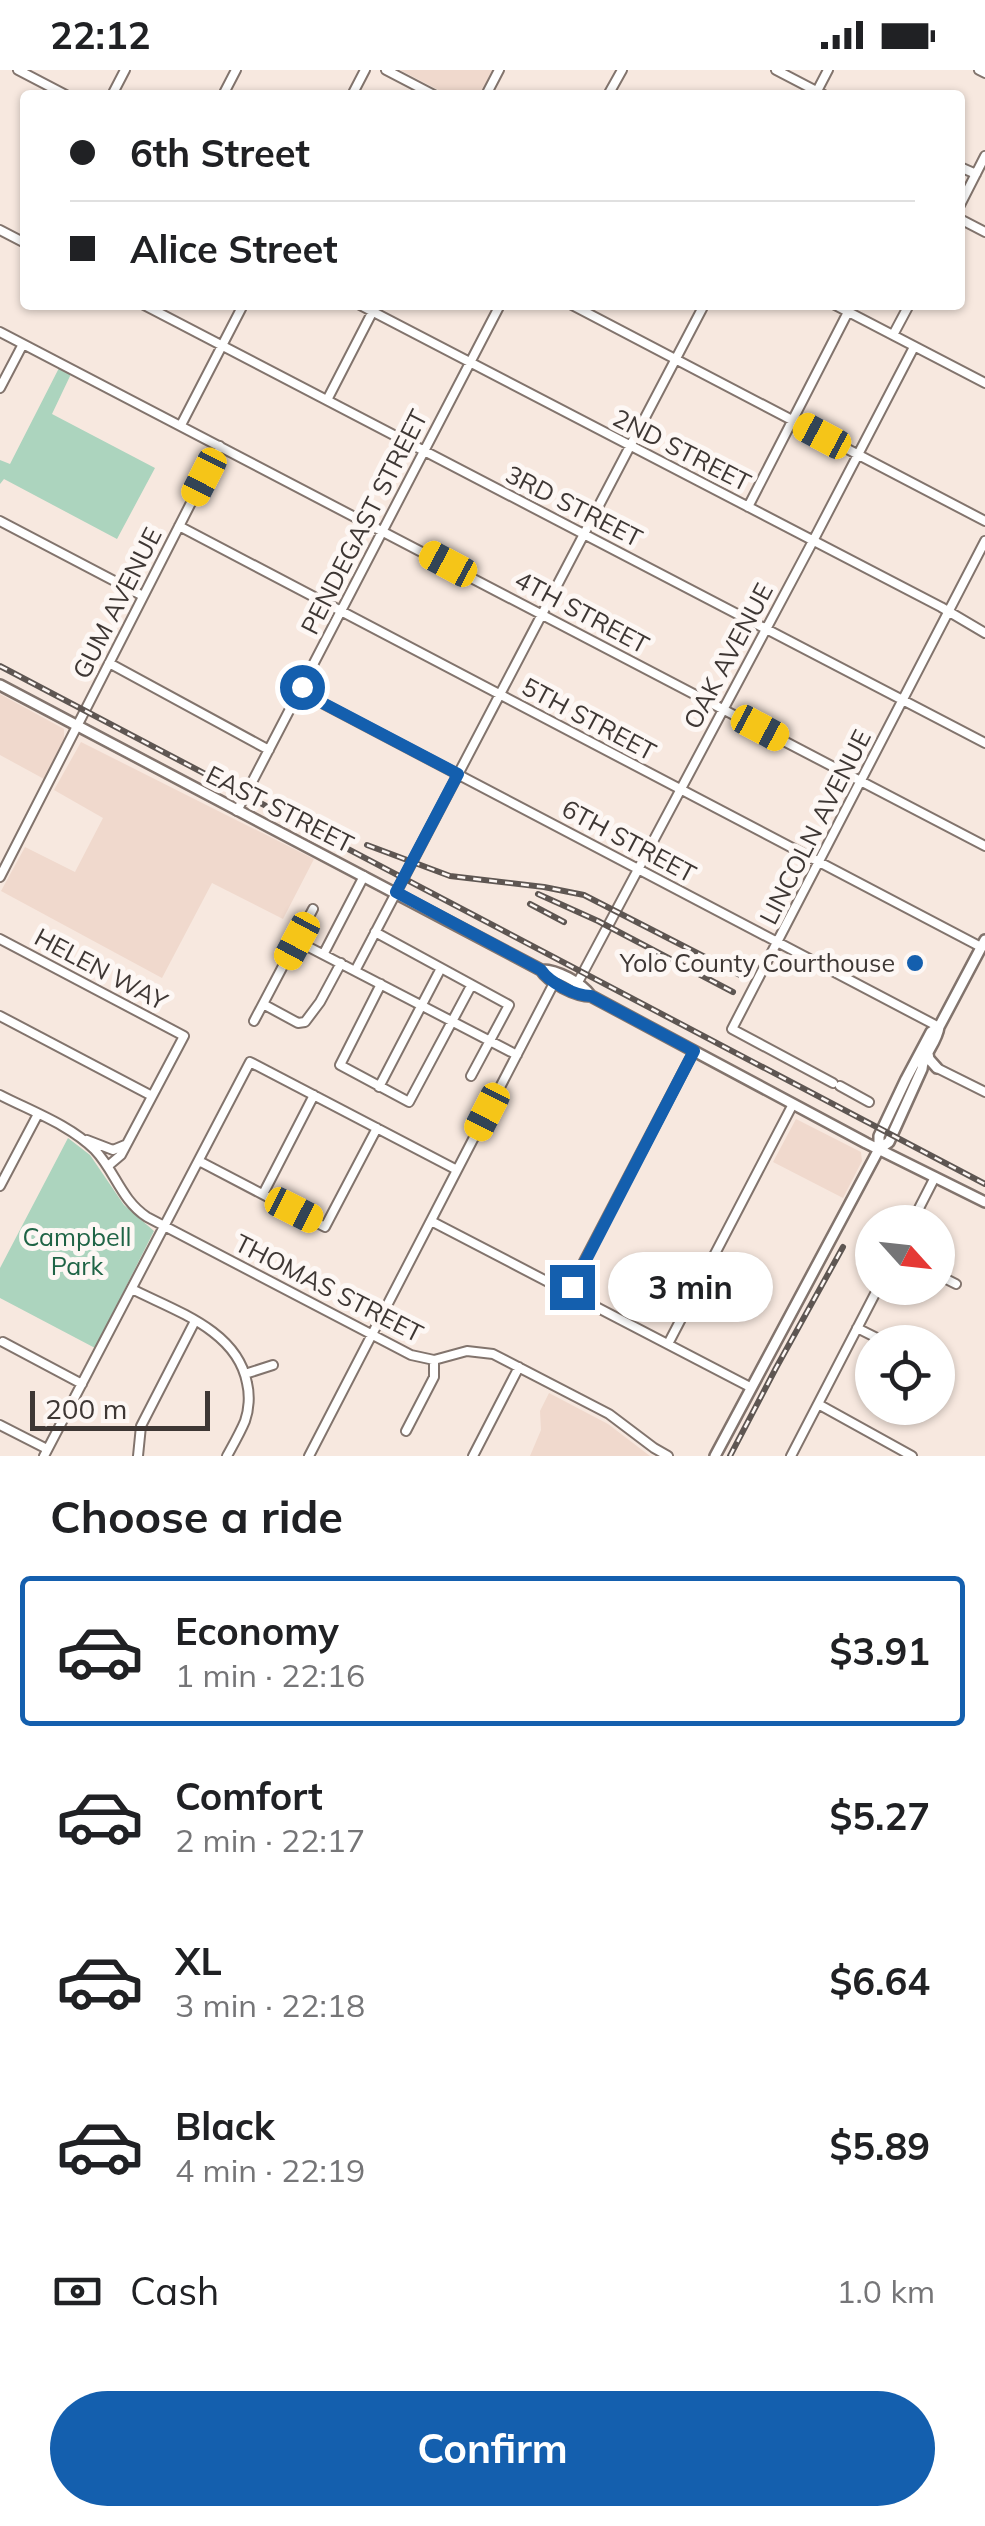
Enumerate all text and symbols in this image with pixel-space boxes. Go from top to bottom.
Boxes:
text: 22:12 [50,11,151,59]
text: 6th Street [130,129,310,177]
text: Alice Street [130,225,338,273]
street label: 2ND STREET [608,402,756,498]
street label: PENDEGAST STREET [293,404,434,639]
car [788,409,856,463]
car [177,443,231,511]
street label: 3RD STREET [501,458,648,553]
street label: GUM AVENUE [65,522,168,683]
car [414,537,482,591]
street label: 4TH STREET [510,563,655,660]
street label: OAK AVENUE [676,578,779,734]
route start [280,665,325,710]
street label: 5TH STREET [517,670,662,767]
car [726,701,794,755]
street label: LINCOLN AVENUE [752,724,877,929]
street label: EAST STREET [201,758,359,859]
street label: 6TH STREET [557,792,702,889]
car [270,907,324,975]
street label: HELEN WAY [30,921,174,1017]
place label: Yolo County Courthouse [619,947,895,978]
marker: Yolo County Courthouse [904,952,926,974]
car [460,1078,514,1146]
car [260,1183,328,1237]
north arrow [855,1205,955,1305]
map controls [855,1205,955,1425]
park label: Campbell Park [22,1221,132,1281]
street label: THOMAS STREET [230,1227,429,1348]
callout: 3 min [607,1252,772,1322]
route end [550,1265,595,1310]
text: 3 min [648,1267,733,1307]
button: locate [855,1325,955,1425]
scale bar [30,1386,210,1430]
text: 200 m [45,1391,127,1426]
text: Choose a ride [50,1488,343,1544]
icon: car [55,1606,145,1696]
text: Economy [175,1607,339,1655]
text: $3.91 [829,1627,930,1675]
text: 1 min · 22:16 [175,1655,365,1695]
icon: car [55,1771,145,1861]
text: Comfort [175,1772,323,1820]
text: $5.27 [829,1792,930,1840]
text: 2 min · 22:17 [175,1820,365,1860]
icon: car [55,1936,145,2026]
text: XL [175,1937,222,1985]
text: $6.64 [829,1957,930,2005]
text: 3 min · 22:18 [175,1985,365,2025]
icon: car [55,2101,145,2191]
text: Black [175,2102,275,2150]
text: $5.89 [829,2122,930,2170]
text: 4 min · 22:19 [175,2150,365,2190]
icon: cash [50,2264,105,2319]
text: Cash [130,2267,219,2315]
text: 1.0 km [836,2271,935,2311]
button: Confirm [50,2391,935,2506]

